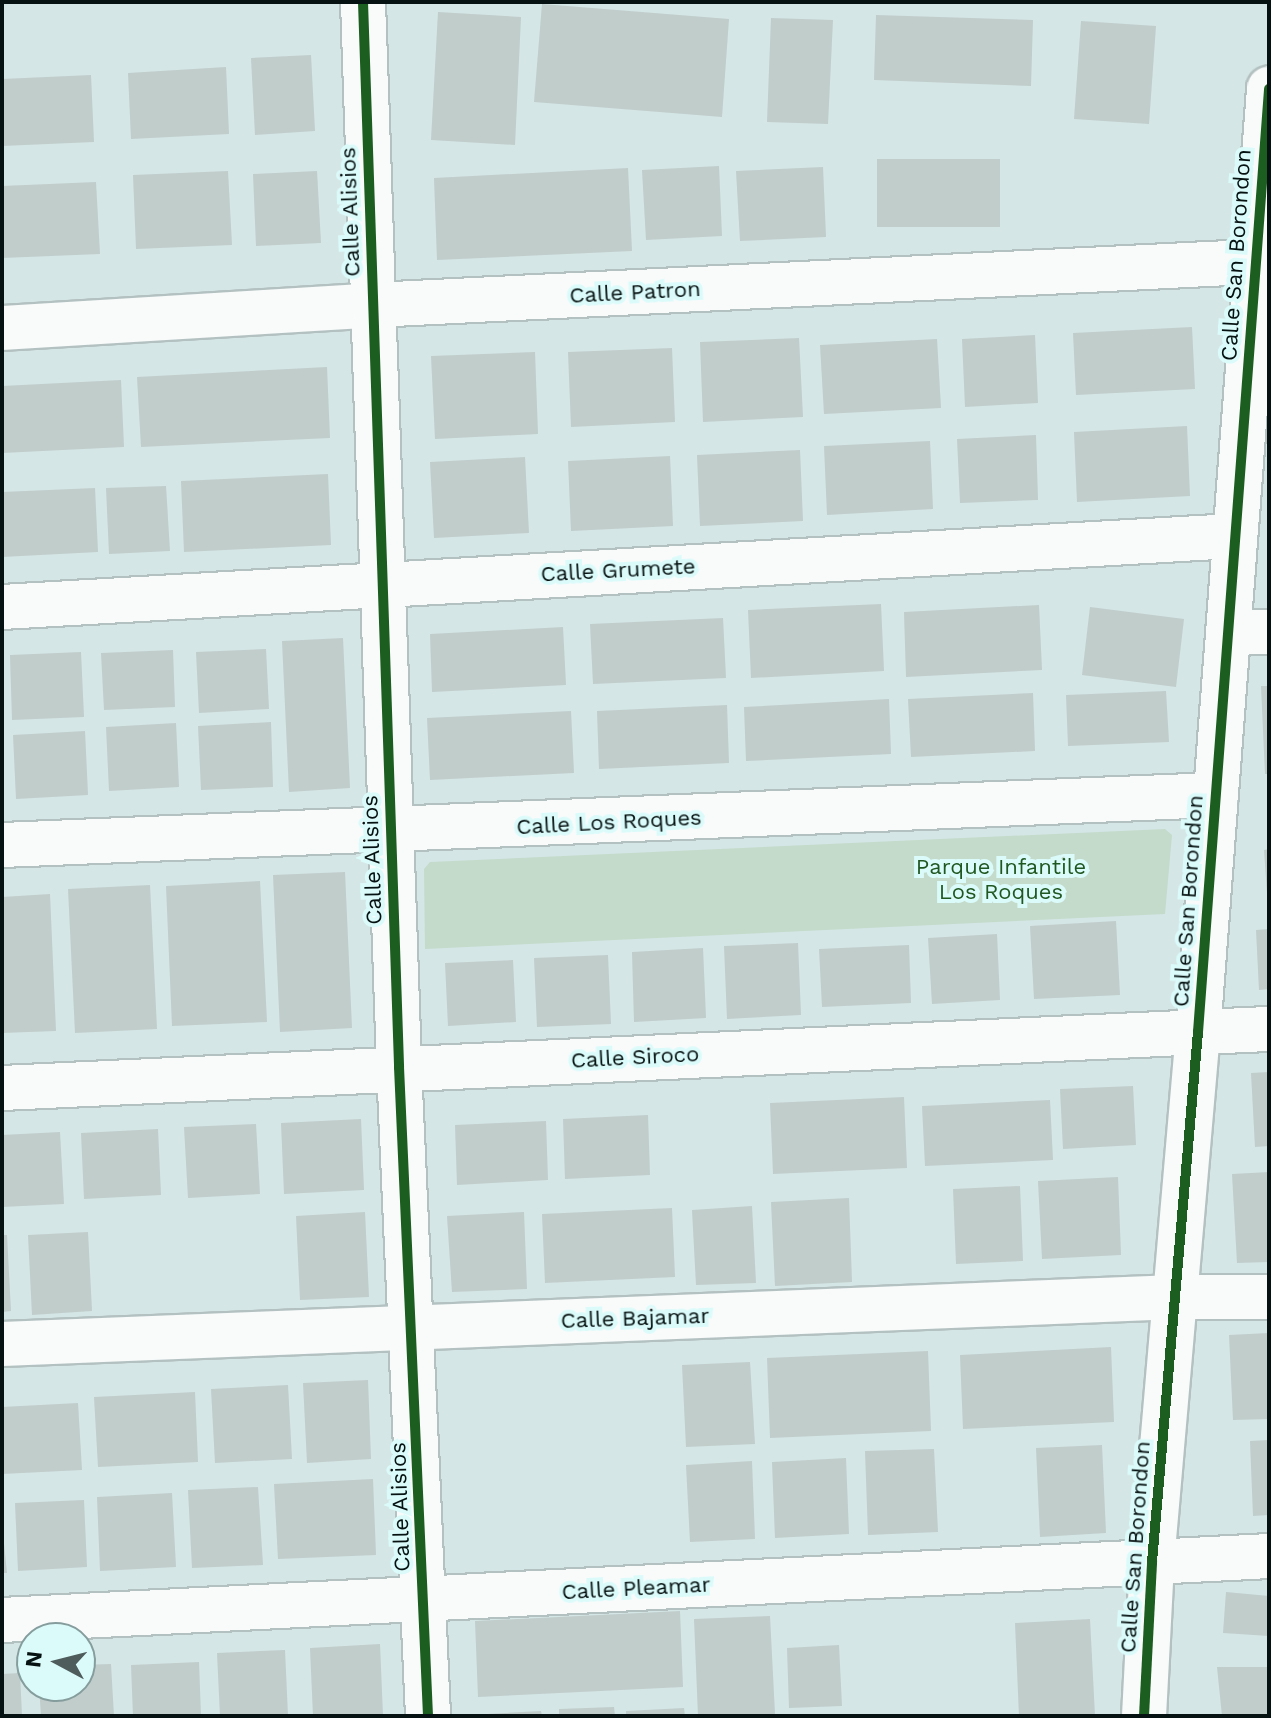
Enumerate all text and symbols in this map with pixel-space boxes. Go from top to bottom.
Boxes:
street label: Calle Alisios [335,146,365,278]
street label: Calle San Borondon [1215,148,1257,362]
street label: Calle Patron [569,275,701,309]
street label: Calle Grumete [540,553,696,587]
street label: Calle Alisios [357,794,387,926]
street label: Calle San Borondon [1167,794,1209,1008]
street label: Calle Los Roques [516,804,702,840]
park label: Parque Infantile Los Roques [916,853,1086,904]
street label: Calle Siroco [570,1040,700,1074]
street label: Calle Bajamar [560,1302,710,1334]
street label: Calle San Borondon [1114,1440,1156,1654]
street label: Calle Alisios [385,1441,415,1573]
street label: Calle Pleamar [561,1571,711,1605]
north arrow [16,1622,96,1702]
text: N [20,1650,47,1669]

